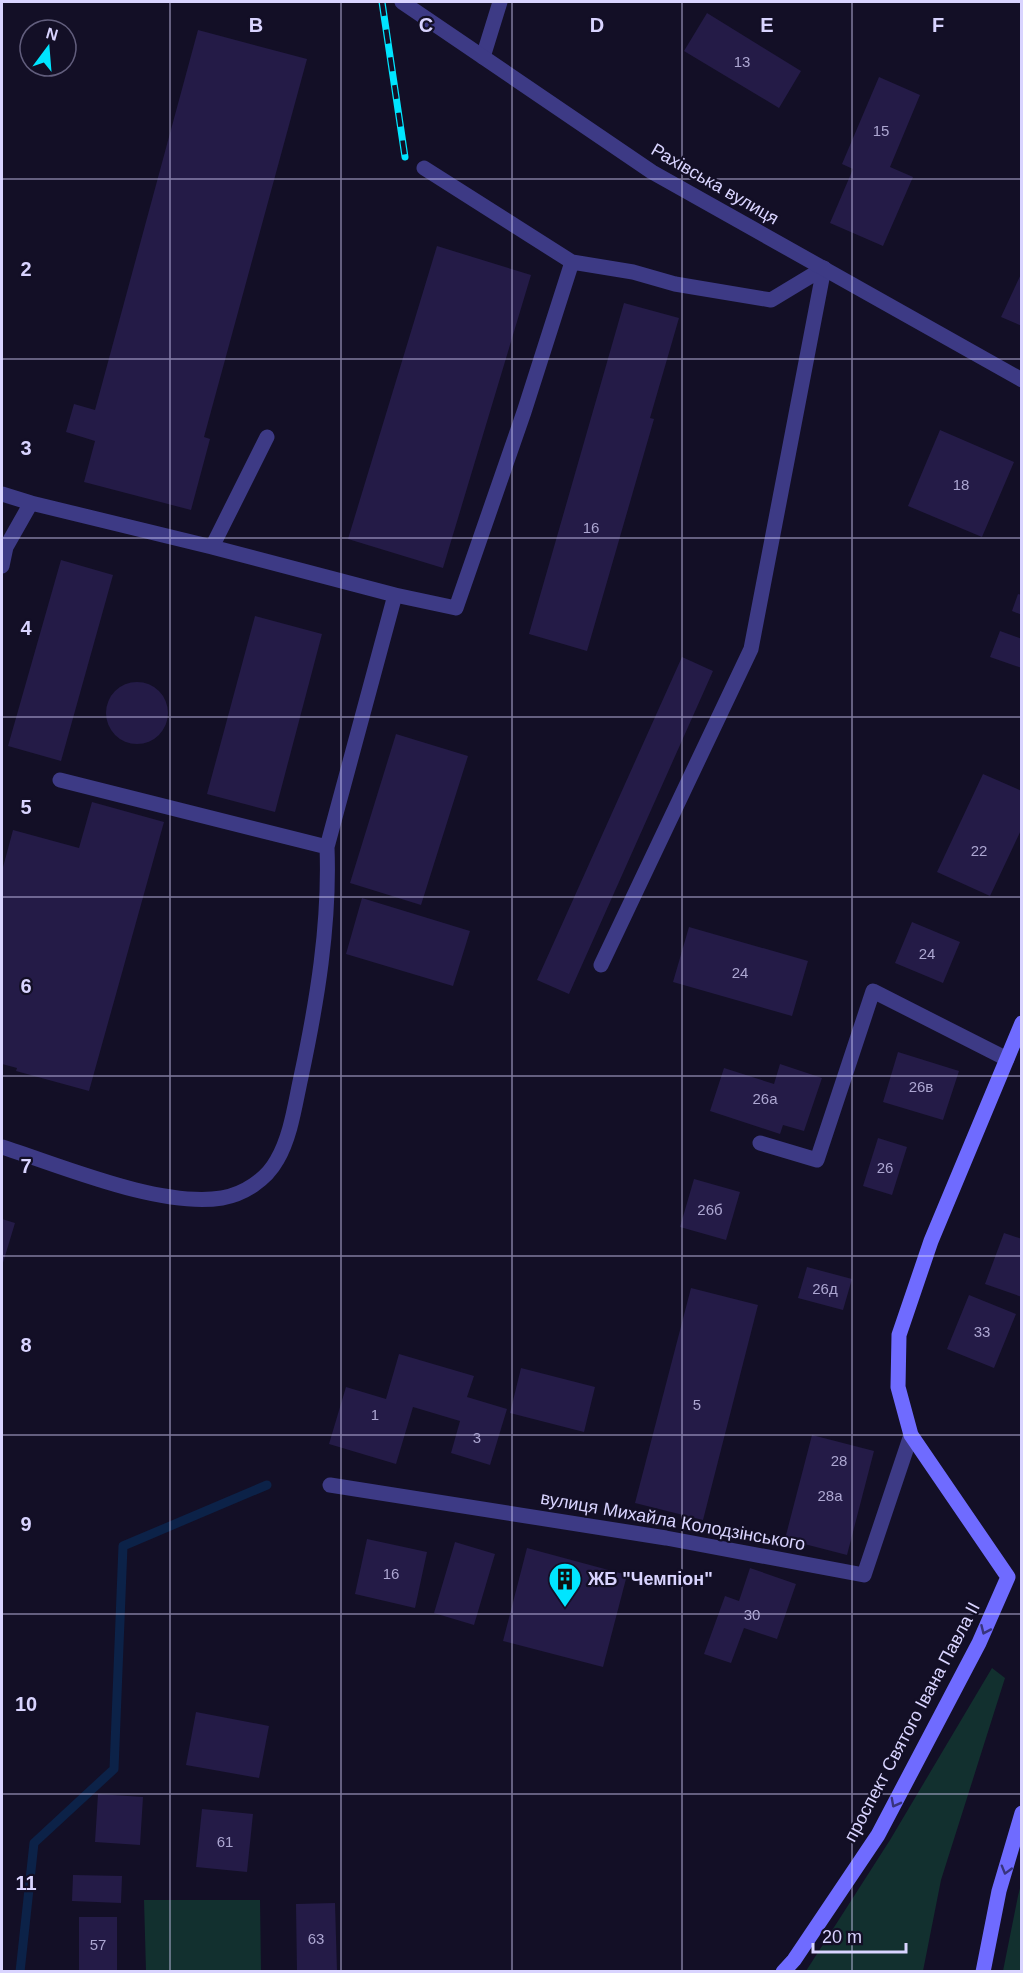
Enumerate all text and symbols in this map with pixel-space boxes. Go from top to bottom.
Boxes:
text: B [249,14,263,36]
text: C [419,14,433,36]
text: D [590,14,604,36]
text: E [760,14,774,36]
text: F [932,14,944,36]
north arrow [18,18,78,78]
text: N [44,24,60,44]
house number: 13 [734,53,750,70]
house number: 15 [873,122,889,139]
street label: Рахівська вулиця [648,139,782,229]
text: 2 [20,258,32,280]
text: 3 [20,437,32,459]
house number: 18 [953,476,969,493]
house number: 16 [583,519,599,536]
text: 4 [20,617,32,639]
text: 5 [20,796,32,818]
house number: 22 [971,842,987,859]
house number: 24 [919,945,935,962]
house number: 24 [732,964,748,981]
text: 6 [20,975,32,997]
house number: 26в [909,1078,933,1095]
house number: 26а [752,1090,778,1107]
text: 7 [20,1155,32,1177]
house number: 26 [877,1159,893,1176]
house number: 26б [697,1201,723,1218]
house number: 26д [812,1280,838,1297]
house number: 33 [974,1323,990,1340]
text: 8 [20,1334,32,1356]
house number: 5 [693,1396,701,1413]
house number: 1 [371,1406,379,1423]
house number: 3 [473,1429,481,1446]
house number: 28 [831,1452,847,1469]
house number: 28а [817,1487,843,1504]
street label: вулиця Михайла Колодзінського [539,1488,807,1554]
text: 9 [20,1513,32,1535]
building icon: ЖБ "Чемпіон" [547,1561,583,1608]
house number: 16 [383,1565,399,1582]
place label: ЖБ "Чемпіон" [587,1569,713,1589]
street label: проспект Святого Івана Павла II [840,1599,984,1845]
house number: 30 [744,1606,760,1623]
one-way arrow [980,1624,992,1635]
text: 10 [15,1693,37,1715]
one-way arrow [891,1797,902,1808]
house number: 61 [217,1833,233,1850]
one-way arrow [1000,1864,1013,1874]
text: 11 [15,1872,37,1894]
scale bar [813,1916,906,1954]
text: 20 m [822,1927,862,1947]
house number: 63 [308,1930,324,1947]
house number: 57 [90,1936,106,1953]

